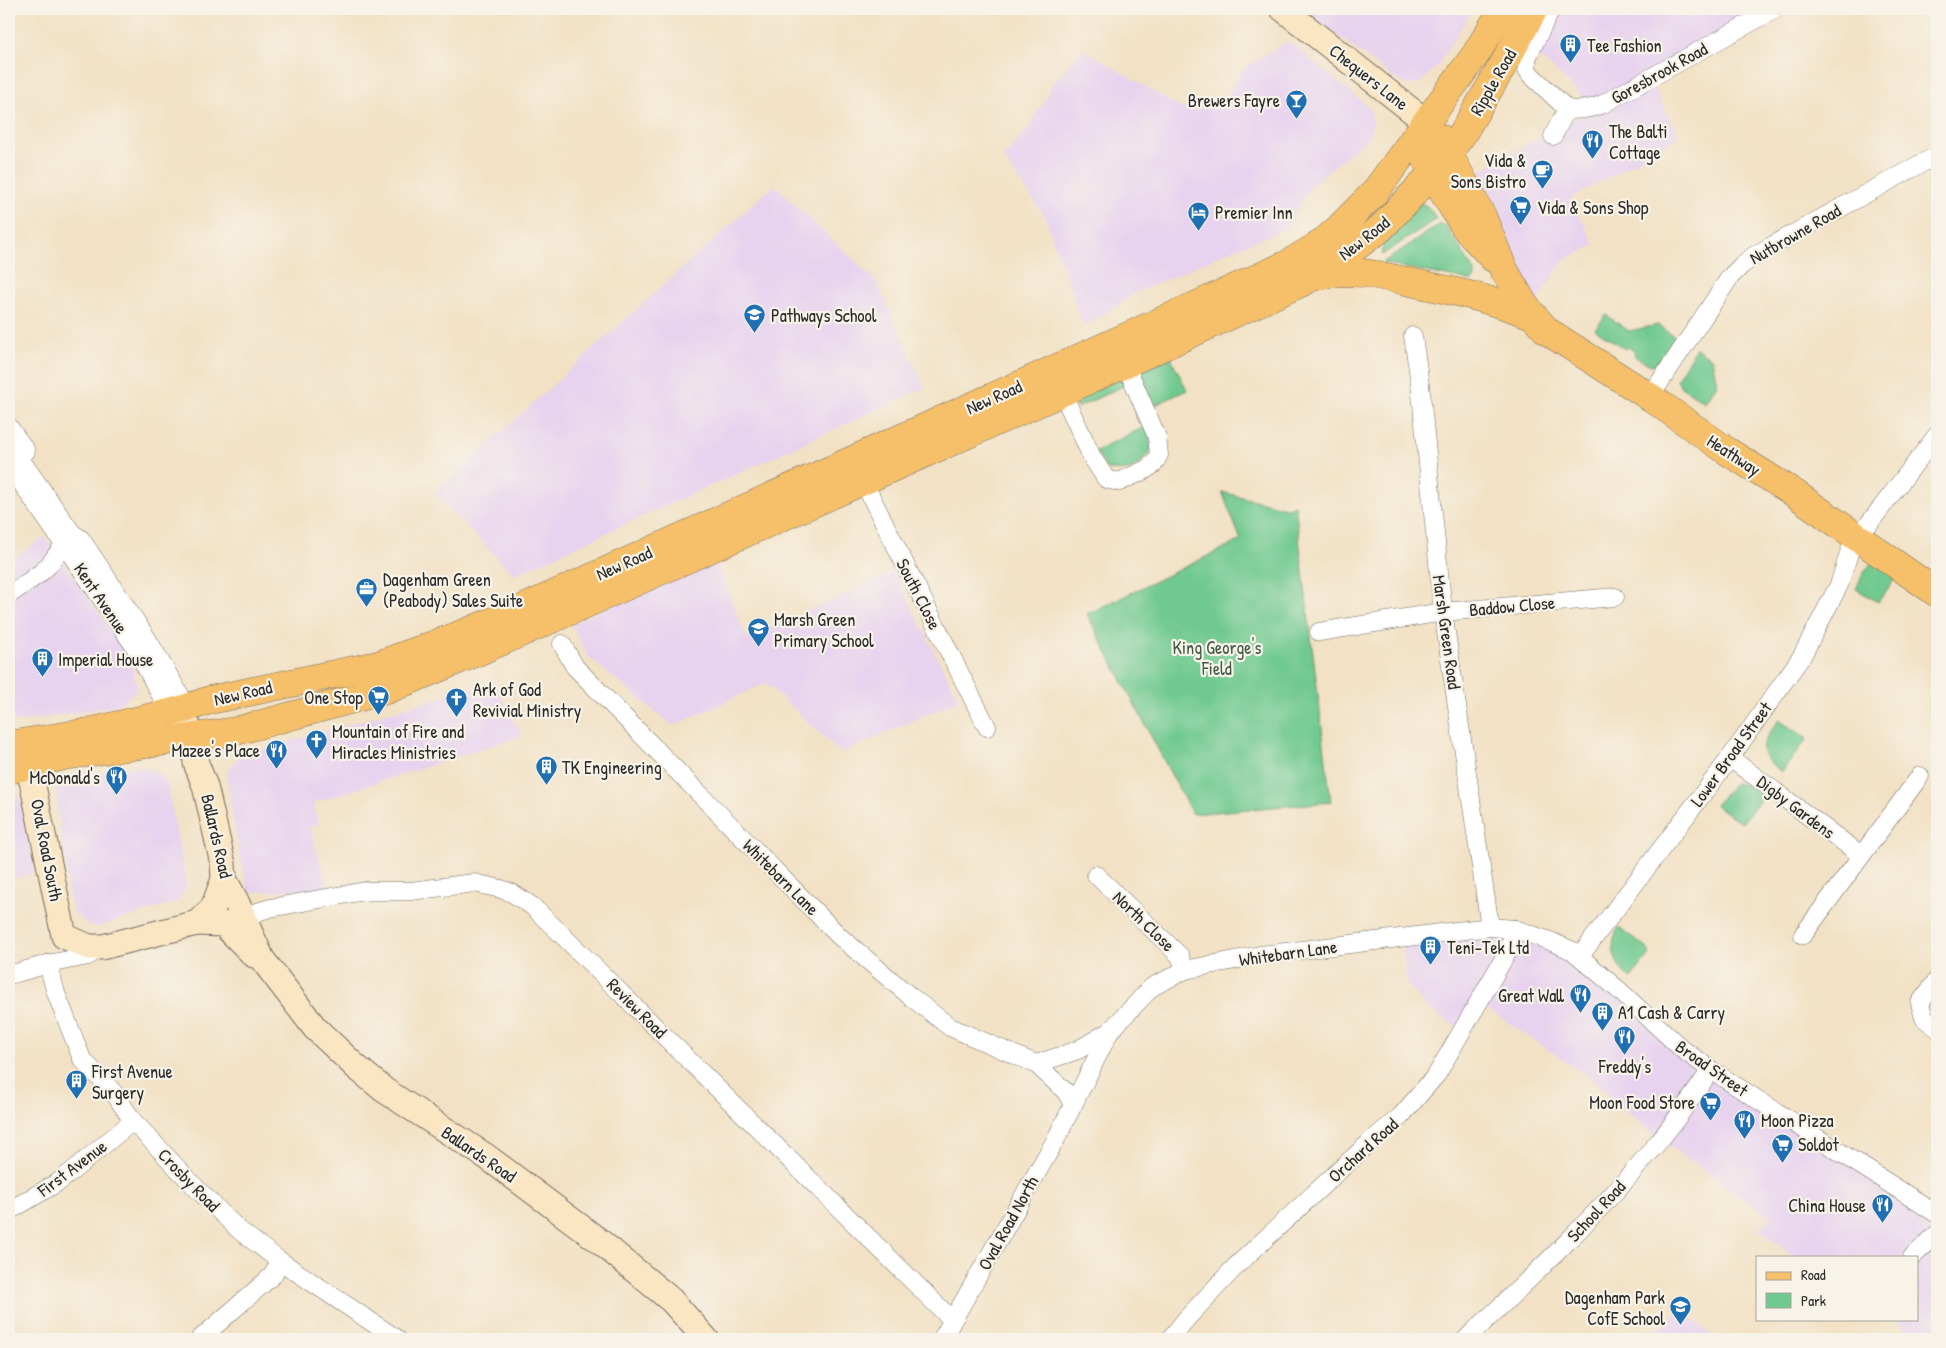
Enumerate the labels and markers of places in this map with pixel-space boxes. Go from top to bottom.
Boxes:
building icon: Tee Fashion [1559,33,1583,64]
place label: Tee Fashion [1587,33,1662,58]
place label: Brewers Fayre [1188,88,1280,113]
bar icon: Brewers Fayre [1284,88,1308,119]
place label: The Balti Cottage [1609,119,1667,165]
restaurant icon: The Balti Cottage [1581,129,1605,160]
place label: Vida & Sons Bistro [1451,148,1526,194]
cafe icon: Vida & Sons Bistro [1530,158,1554,189]
supermarket icon: Vida & Sons Shop [1509,195,1533,226]
place label: Vida & Sons Shop [1537,195,1649,220]
hotel icon: Premier Inn [1187,200,1211,231]
place label: Premier Inn [1215,200,1293,225]
school or university icon: Pathways School [743,303,767,334]
place label: Pathways School [771,303,877,328]
place label: Dagenham Green (Peabody) Sales Suite [383,567,523,613]
office icon: Dagenham Green (Peabody) Sales Suite [355,577,379,608]
place label: Marsh Green Primary School [774,607,874,653]
school or university icon: Marsh Green Primary School [746,617,770,648]
building icon: Imperial House [30,647,54,678]
place label: Imperial House [58,647,153,672]
place label: Ark of God Revivial Ministry [473,677,582,723]
place label: One Stop [304,685,363,710]
supermarket icon: One Stop [367,685,391,716]
church icon: Ark of God Revivial Ministry [445,687,469,718]
place label: Mountain of Fire and Miracles Ministries [332,719,464,765]
church icon: Mountain of Fire and Miracles Ministries [304,729,328,760]
place label: Mazee's Place [172,738,260,763]
restaurant icon: Mazee's Place [264,738,288,769]
building icon: TK Engineering [534,755,558,786]
place label: TK Engineering [562,755,662,780]
place label: McDonald's [30,765,100,790]
restaurant icon: McDonald's [104,765,128,796]
building icon: Teni-Tek Ltd [1419,935,1443,966]
place label: Teni-Tek Ltd [1447,935,1529,960]
place label: Great Wall [1498,983,1564,1008]
restaurant icon: Great Wall [1568,983,1592,1014]
building icon: A1 Cash & Carry [1590,1000,1614,1031]
place label: A1 Cash & Carry [1618,1000,1725,1025]
restaurant icon: Freddy's [1613,1024,1637,1055]
place label: Freddy's [1598,1054,1651,1079]
place label: First Avenue Surgery [91,1059,173,1105]
building icon: First Avenue Surgery [64,1069,88,1100]
place label: Moon Food Store [1589,1090,1695,1115]
supermarket icon: Moon Food Store [1699,1090,1723,1121]
restaurant icon: Moon Pizza [1733,1108,1757,1139]
place label: Moon Pizza [1761,1108,1834,1133]
supermarket icon: Soldot [1770,1132,1794,1163]
place label: Soldot [1798,1132,1840,1157]
place label: China House [1788,1193,1866,1218]
restaurant icon: China House [1870,1193,1894,1224]
place label: Dagenham Park CofE School [1565,1285,1666,1331]
school or university icon: Dagenham Park CofE School [1669,1295,1693,1326]

